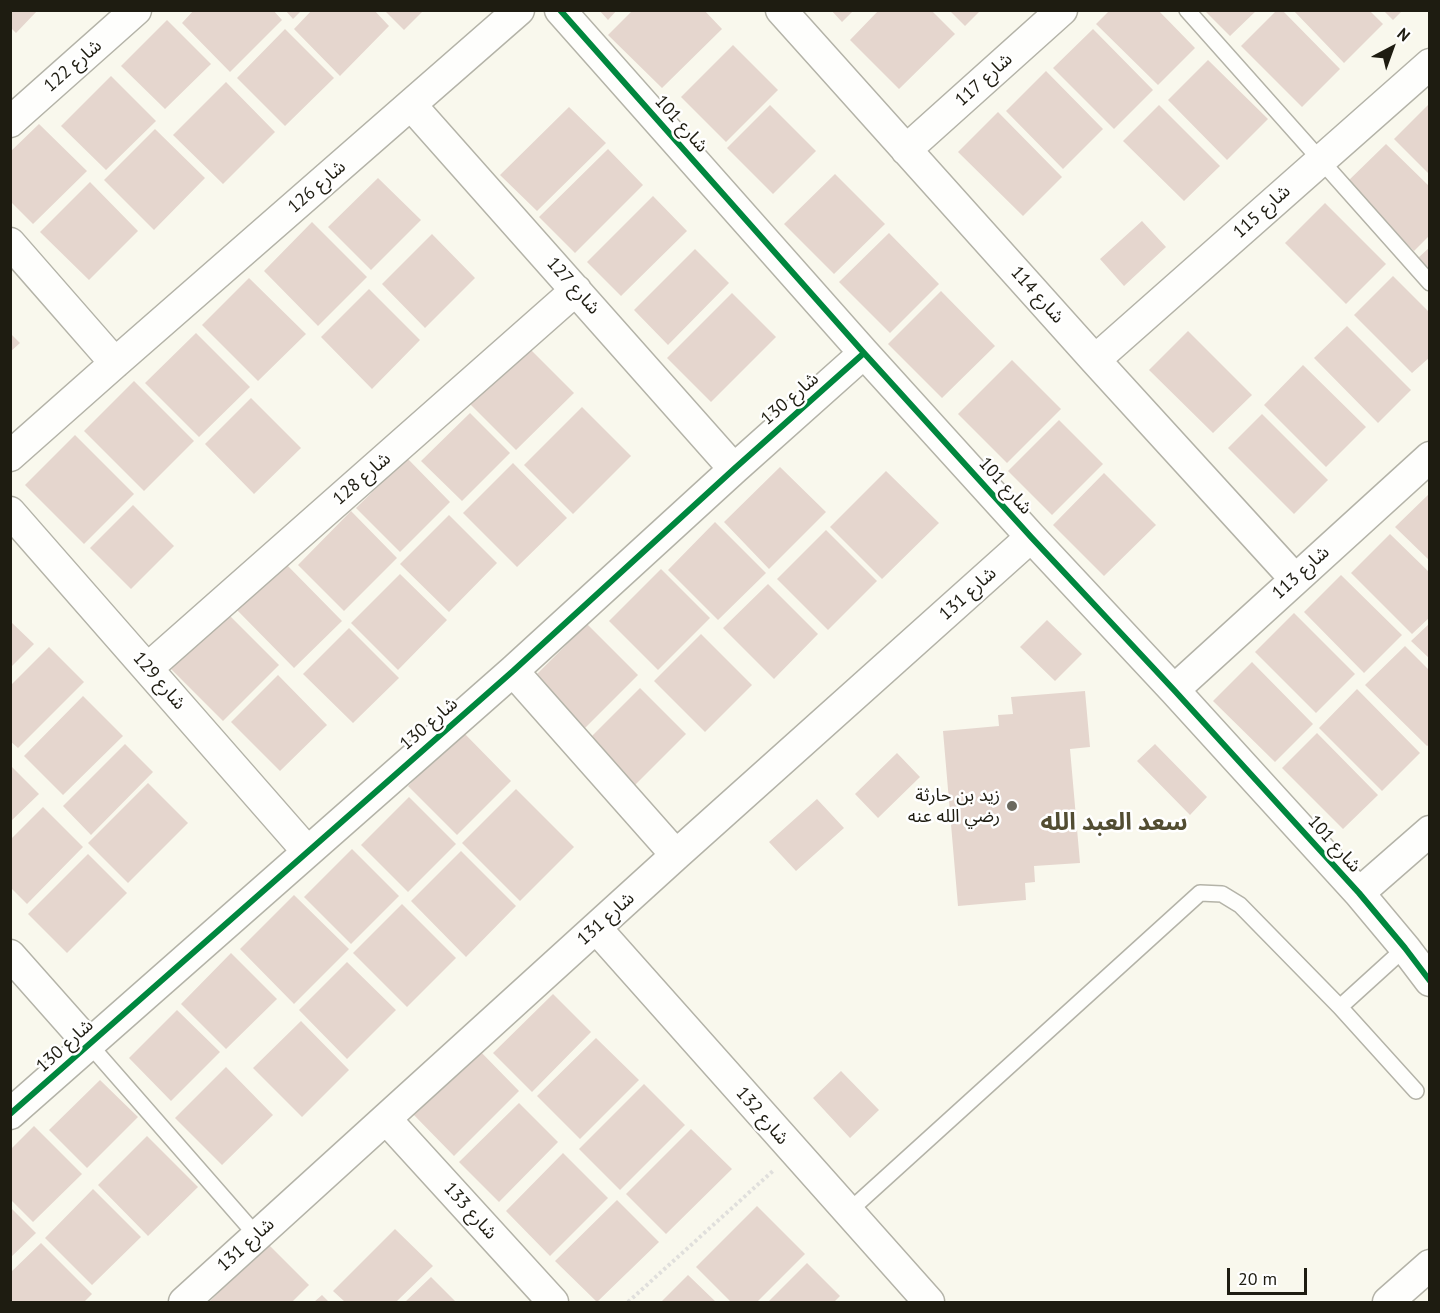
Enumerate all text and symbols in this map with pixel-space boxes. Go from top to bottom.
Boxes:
north arrow [1362,18,1422,78]
text: N [1393,23,1414,45]
street label: شارع 122 [40,35,106,97]
street label: شارع 117 [951,49,1017,111]
street label: شارع 101 [650,91,712,157]
street label: شارع 126 [284,156,350,218]
street label: شارع 115 [1229,181,1295,243]
street label: شارع 127 [542,253,604,319]
street label: شارع 114 [1006,262,1068,328]
street label: شارع 130 [757,368,823,430]
street label: شارع 128 [329,448,395,510]
street label: شارع 101 [974,453,1036,519]
street label: شارع 113 [1268,542,1334,604]
street label: شارع 131 [935,563,1001,625]
street label: شارع 129 [128,648,190,714]
street label: شارع 130 [396,693,462,755]
place label: زيد بن حارثة رضي الله عنه [908,785,1000,828]
marker: زيد بن حارثة رضي الله عنه [1005,799,1019,813]
district label: سعد العبد الله [1040,809,1188,837]
street label: شارع 101 [1303,811,1365,877]
street label: شارع 131 [573,888,639,950]
street label: شارع 130 [32,1015,98,1077]
street label: شارع 132 [731,1083,793,1149]
street label: شارع 133 [439,1178,501,1244]
street label: شارع 131 [213,1214,279,1276]
scale bar [1230,1256,1310,1294]
text: 20 m [1238,1267,1277,1290]

